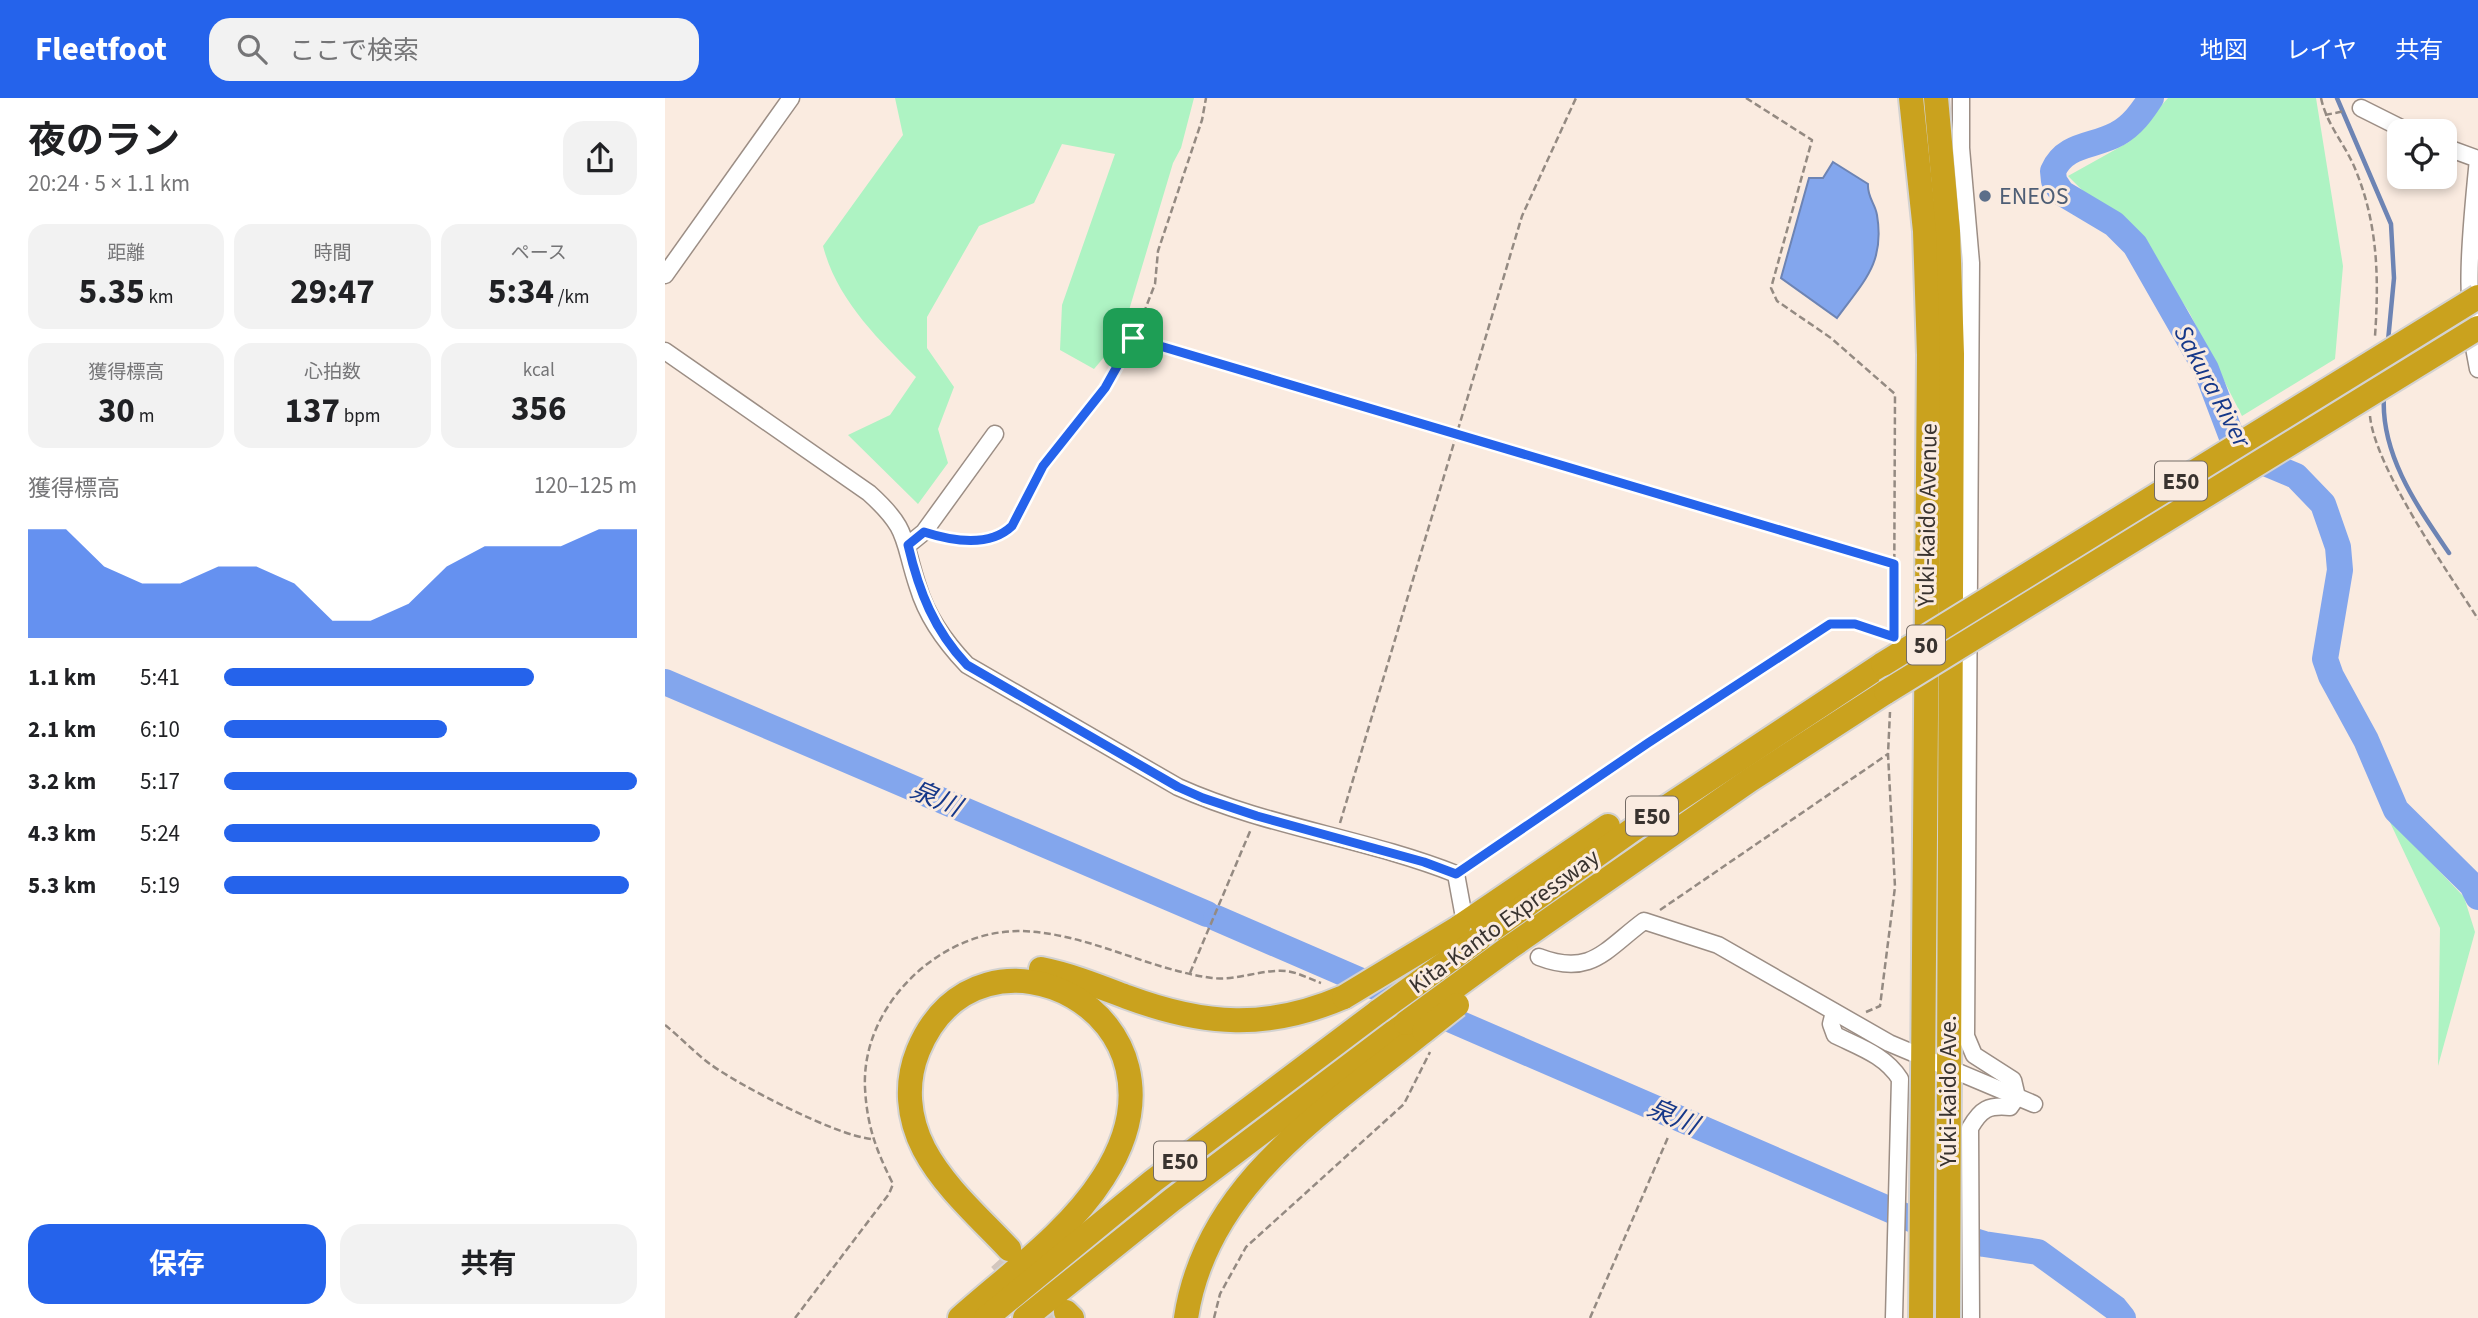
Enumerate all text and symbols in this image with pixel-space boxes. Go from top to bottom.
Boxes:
search box [209,18,699,81]
text: Fleetfoot [35,26,167,73]
icon: search [233,30,271,68]
text: ここで検索 [289,32,419,69]
text: 地図 [2200,33,2248,68]
text: レイヤ [2286,33,2357,68]
text: 共有 [2395,33,2443,68]
text: 夜のラン [28,114,180,168]
map controls [2387,119,2457,189]
button: locate [2387,119,2457,189]
button: share [563,121,637,195]
text: 20:24 · 5 × 1.1 km [28,167,190,200]
place label: ENEOS [1999,179,2069,214]
marker: ENEOS [1977,188,1993,204]
text: 距離 [107,240,145,267]
text: 時間 [313,240,352,267]
text: ペース [511,240,567,267]
text: 5.35 [79,267,145,317]
text: 29:47 [290,267,375,317]
text: 5:34 [488,267,554,317]
text: km [145,284,174,311]
text: /km [554,284,590,311]
pin [1103,308,1163,368]
water label: Sakura River [2165,318,2261,455]
icon: arrive [1114,319,1152,357]
text: kcal [523,357,555,384]
text: 獲得標高 [88,359,164,386]
text: 心拍数 [304,359,361,386]
text: 356 [511,384,567,434]
text: 30 [98,386,135,436]
text: 137 [284,386,340,436]
text: m [135,403,154,430]
text: bpm [340,403,381,430]
street label: Yuki-kaido Avenue [1908,423,1947,608]
road number: E50 [2155,462,2207,500]
text: 120–125 m [534,469,637,502]
text: 獲得標高 [28,472,120,505]
road number: 50 [1907,625,1945,664]
text: 1.1 km [28,661,96,694]
text: 5:41 [140,661,180,694]
text: 2.1 km [28,713,96,746]
text: 6:10 [140,713,180,746]
text: 3.2 km [28,765,96,798]
text: 5:17 [140,765,180,798]
water label: 泉川 [905,771,970,827]
road number: E50 [1626,796,1678,836]
text: 4.3 km [28,817,96,850]
text: 5:24 [140,817,180,850]
street label: Kita-Kanto Expressway [1402,840,1607,1003]
text: 5.3 km [28,869,96,902]
text: 5:19 [140,869,180,902]
street label: Yuki-kaido Ave. [1931,1015,1966,1168]
water label: 泉川 [1642,1089,1707,1145]
road number: E50 [1154,1142,1206,1180]
button: 保存 [28,1224,326,1304]
button: 共有 [340,1224,637,1304]

